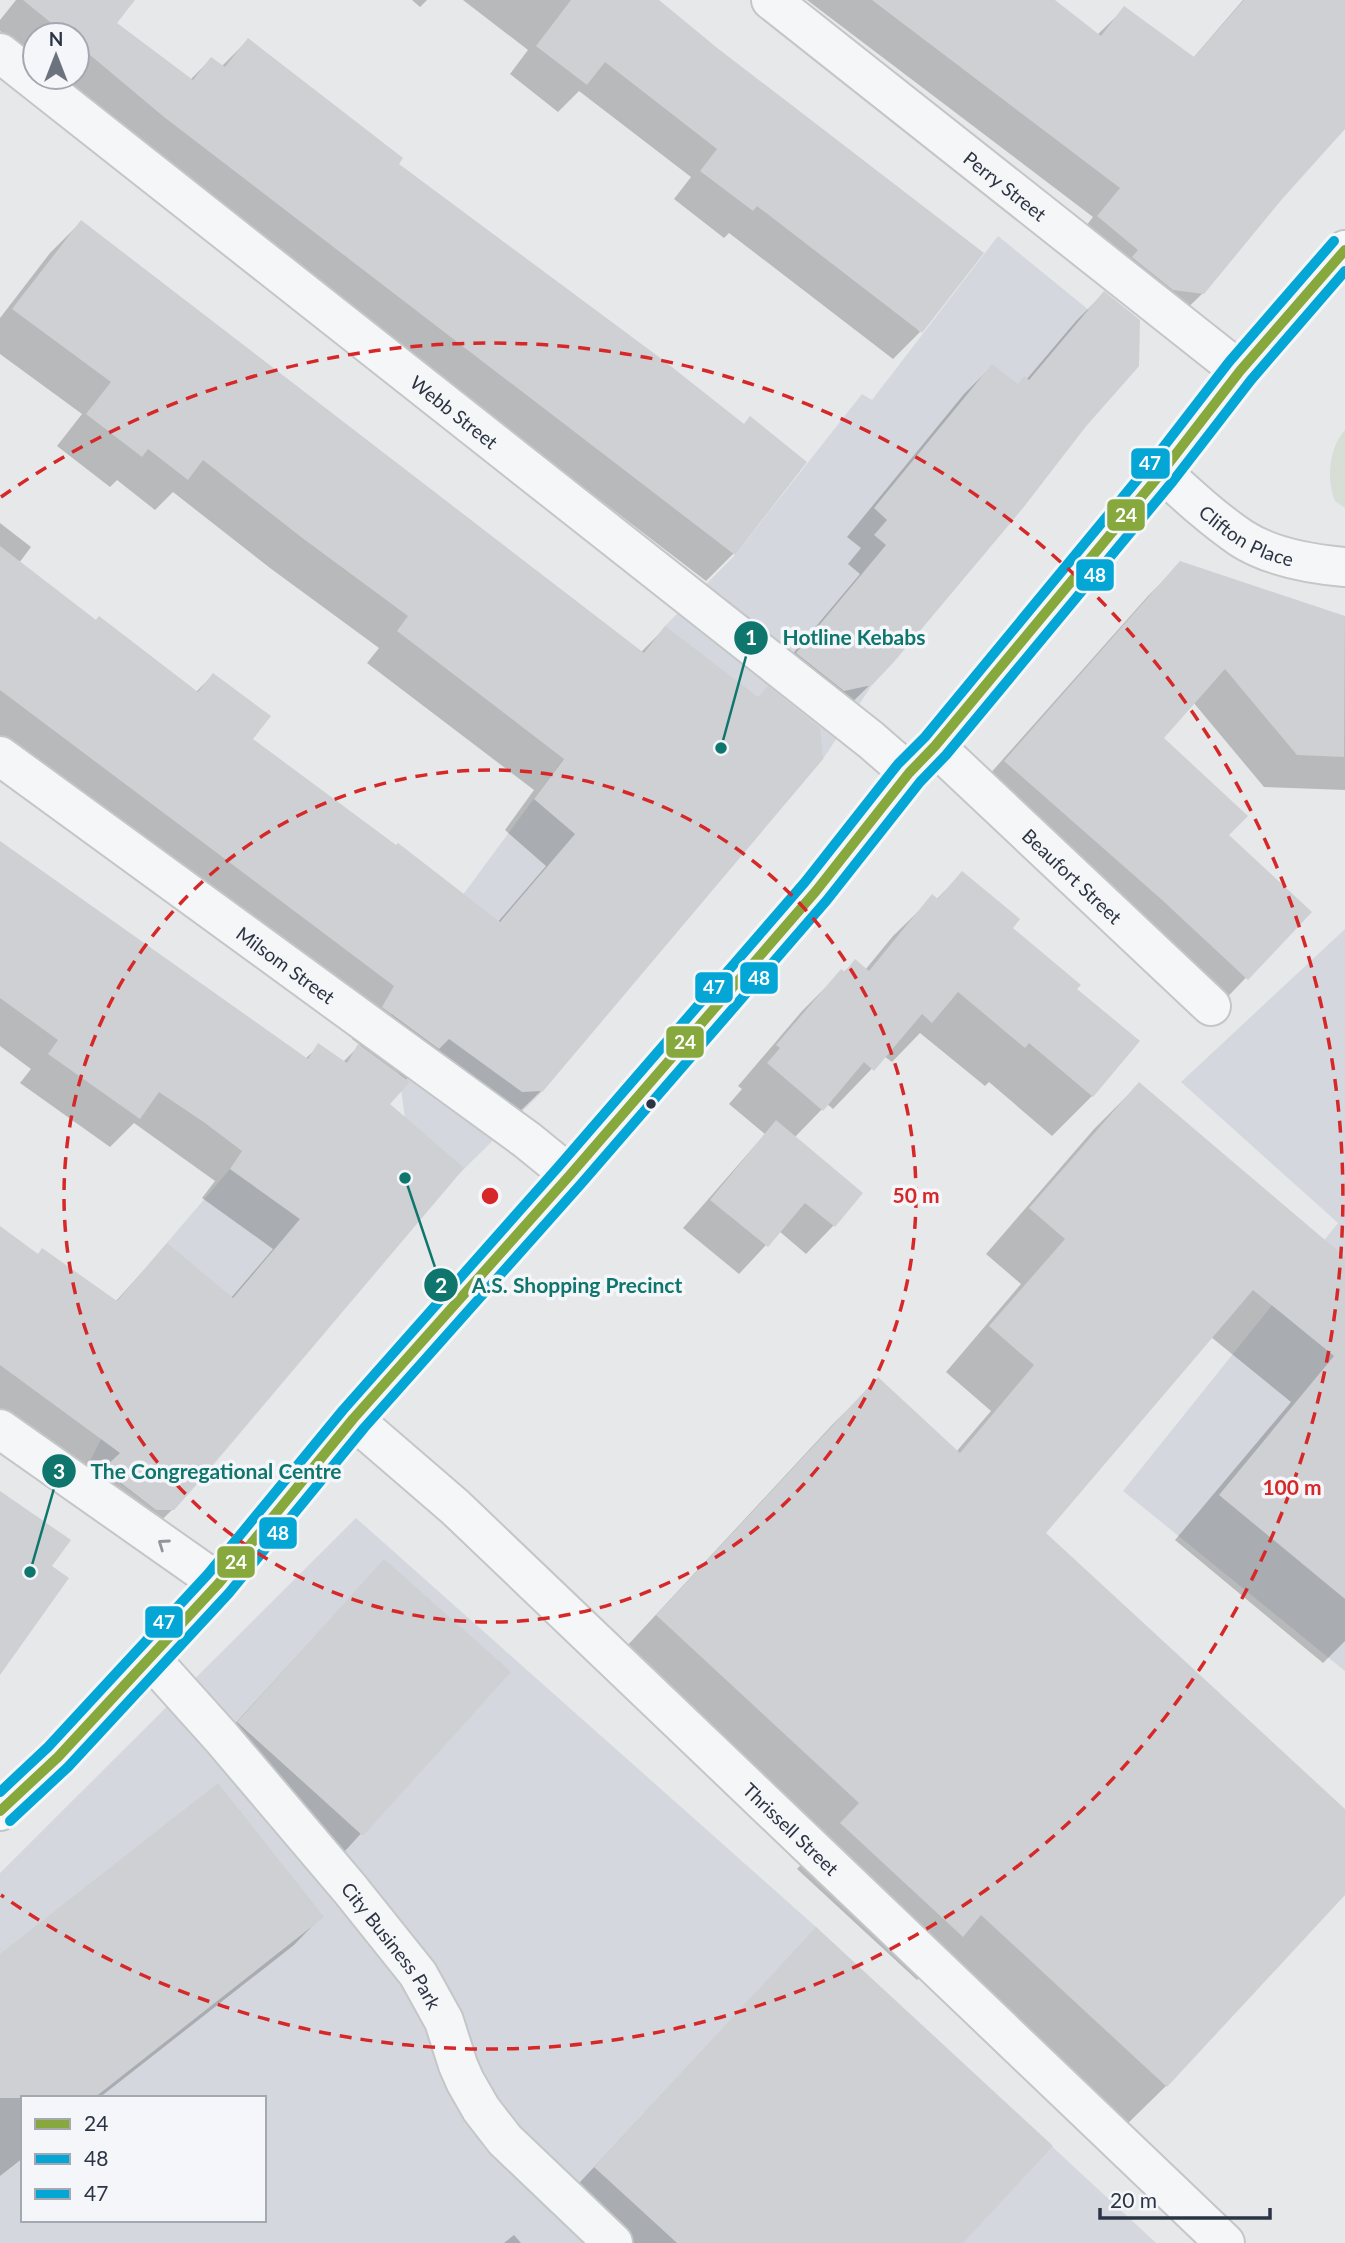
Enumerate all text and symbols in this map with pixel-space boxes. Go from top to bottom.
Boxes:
north arrow [21,21,91,91]
text: N [49,27,63,50]
street label: Perry Street [960,146,1052,225]
street label: Webb Street [406,370,503,453]
line badge: 47 [1130,447,1171,480]
text: 47 [1139,451,1161,474]
line badge: 24 [1106,498,1146,532]
street label: Clifton Place [1195,500,1296,570]
text: 24 [1115,503,1137,526]
line badge: 48 [1075,558,1115,592]
text: 48 [1084,563,1106,586]
callout: Hotline Kebabs [734,617,940,659]
text: 1 [745,624,757,649]
text: Hotline Kebabs [783,624,925,649]
street label: Beaufort Street [1018,823,1127,928]
street label: Milsom Street [232,921,340,1008]
line badge: 48 [739,961,779,995]
text: 48 [748,966,770,989]
line badge: 47 [694,971,734,1004]
text: 47 [703,975,725,998]
line badge: 24 [665,1025,705,1059]
text: 24 [674,1030,696,1053]
unlabelled marker [644,1097,658,1111]
text: 50 m [892,1182,940,1207]
centre of rings [478,1184,502,1208]
callout: A.S. Shopping Precinct [423,1264,697,1306]
text: 2 [435,1272,447,1297]
text: A.S. Shopping Precinct [471,1272,682,1297]
callout: The Congregational Centre [41,1450,355,1492]
text: 3 [53,1458,65,1483]
text: The Congregational Centre [90,1458,342,1483]
text: 100 m [1262,1474,1322,1499]
line badge: 48 [258,1516,298,1550]
text: 48 [267,1521,289,1544]
one-way arrow [158,1540,171,1552]
line badge: 24 [216,1545,256,1579]
text: 24 [225,1550,247,1573]
line badge: 47 [144,1605,184,1639]
text: 47 [153,1610,175,1633]
street label: Thrissell Street [739,1777,844,1880]
street label: City Business Park [337,1877,447,2013]
legend [21,2096,266,2222]
text: 24 [84,2110,108,2135]
text: 48 [84,2145,108,2170]
scale bar [1100,2176,1270,2220]
text: 47 [84,2180,108,2205]
text: 20 m [1110,2187,1157,2212]

